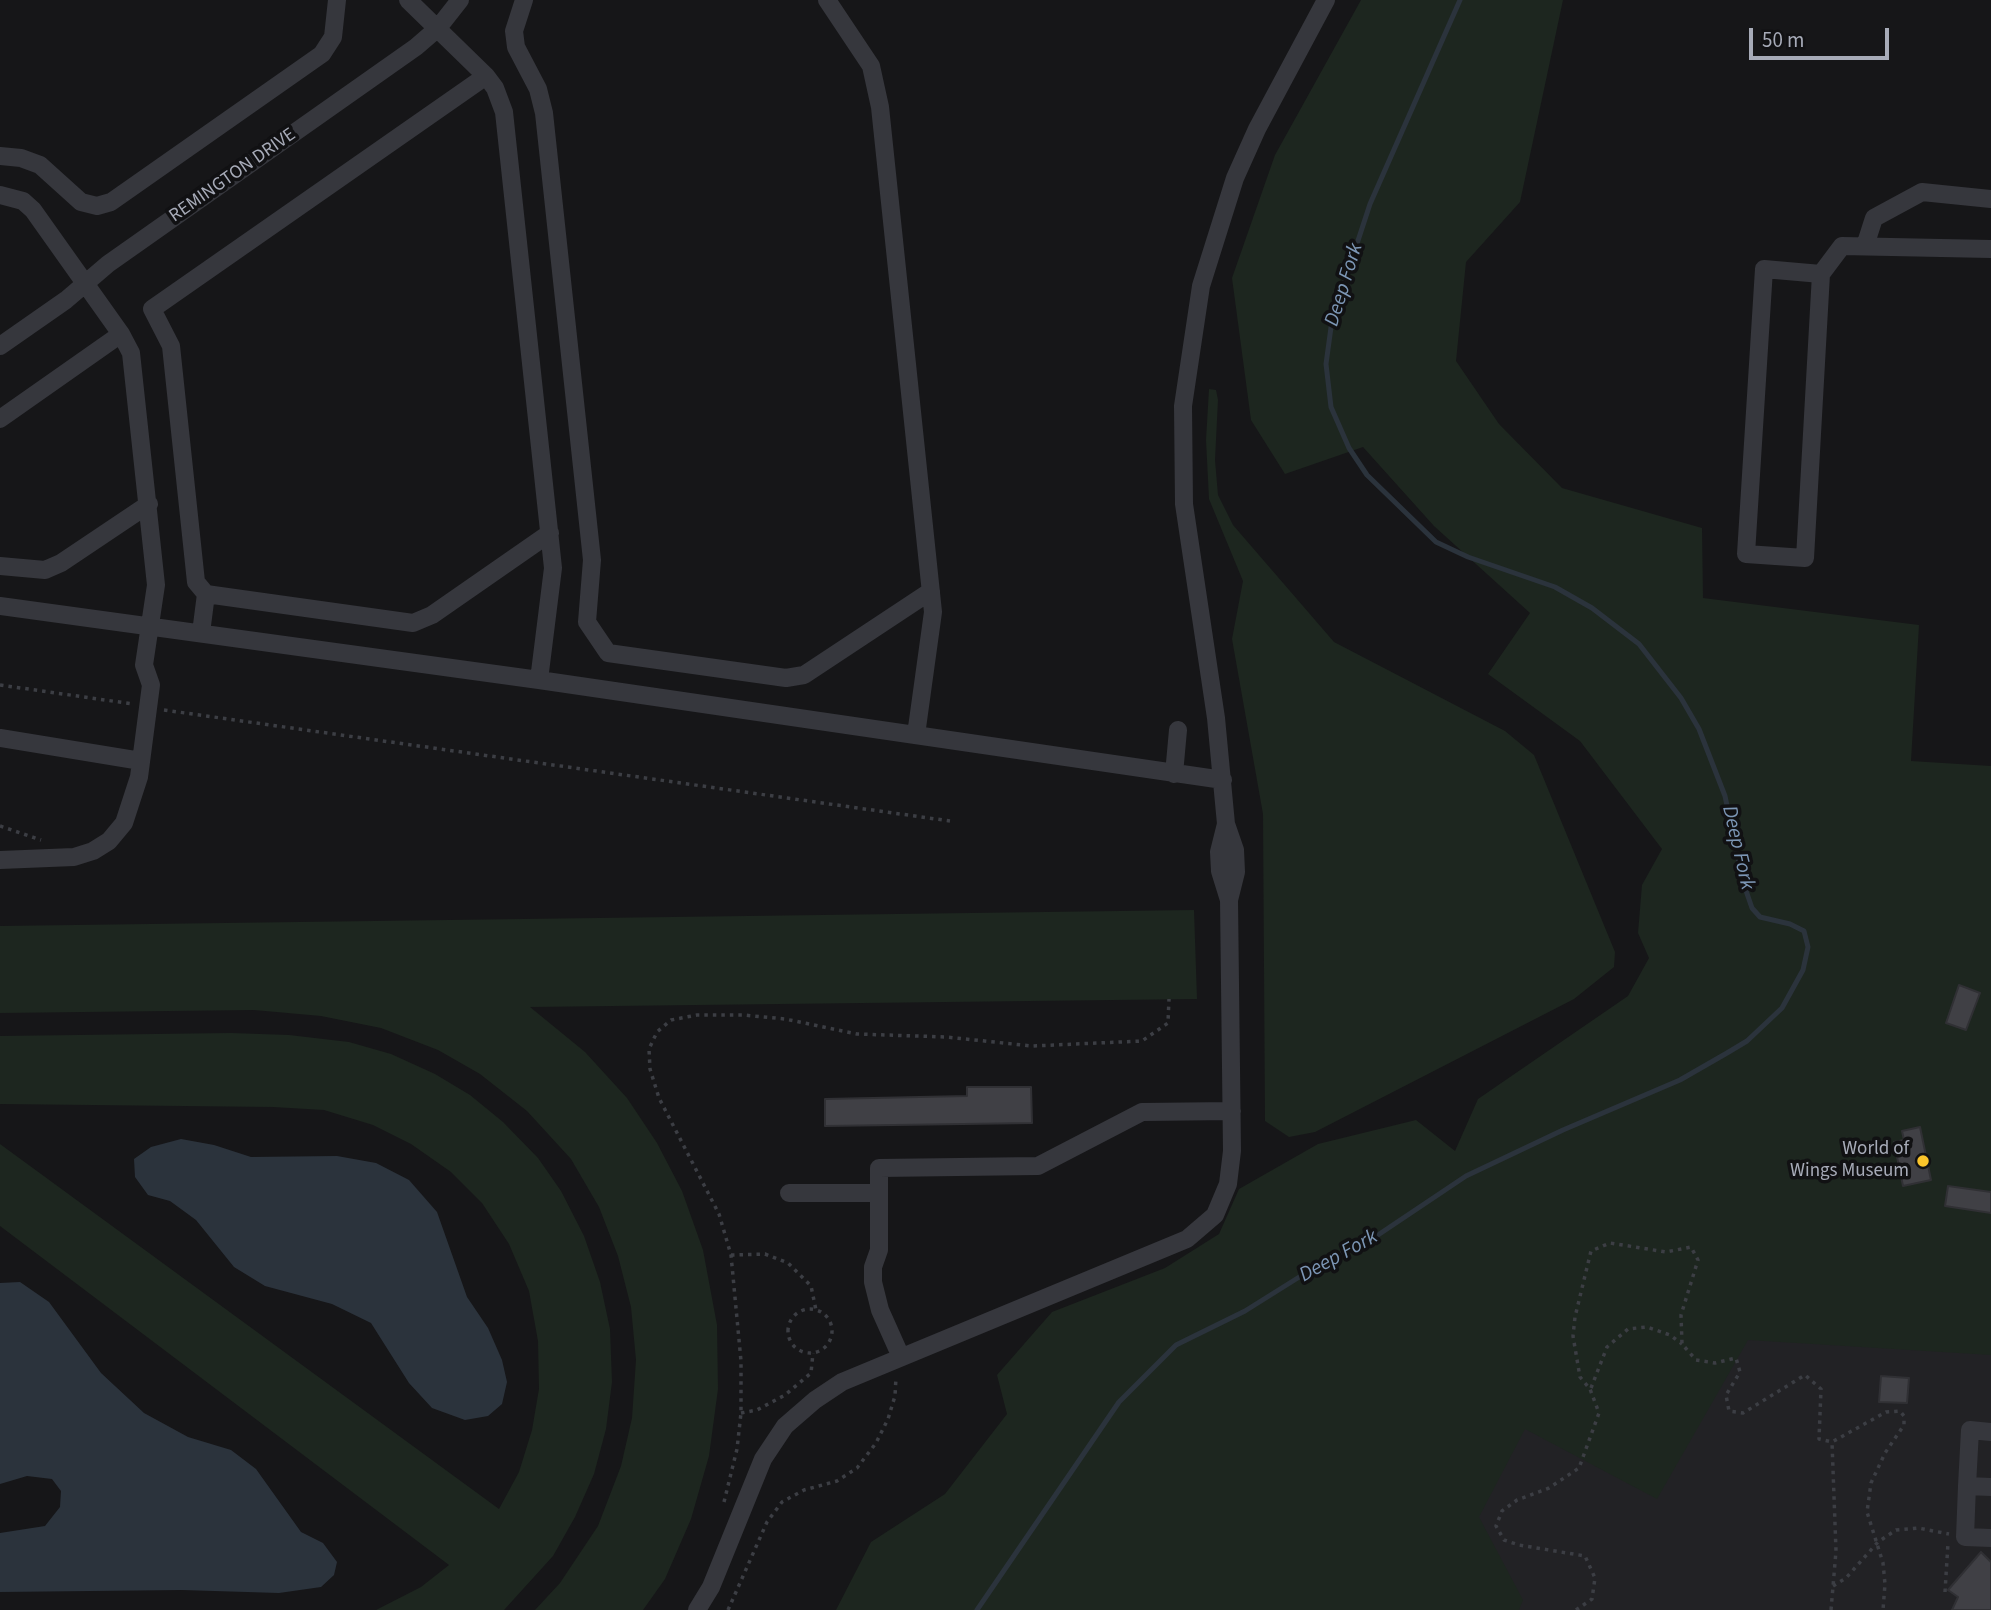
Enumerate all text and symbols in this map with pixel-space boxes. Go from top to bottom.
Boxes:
scale bar [1753,14,1893,58]
text: 50 m [1762,25,1804,55]
street label: REMINGTON DRIVE [165,124,301,228]
water label: Deep Fork [1320,240,1370,330]
water label: Deep Fork [1715,803,1759,893]
place label: World of Wings Museum [1790,1139,1909,1183]
marker: World of Wings Museum [1915,1153,1931,1169]
water label: Deep Fork [1295,1225,1383,1289]

